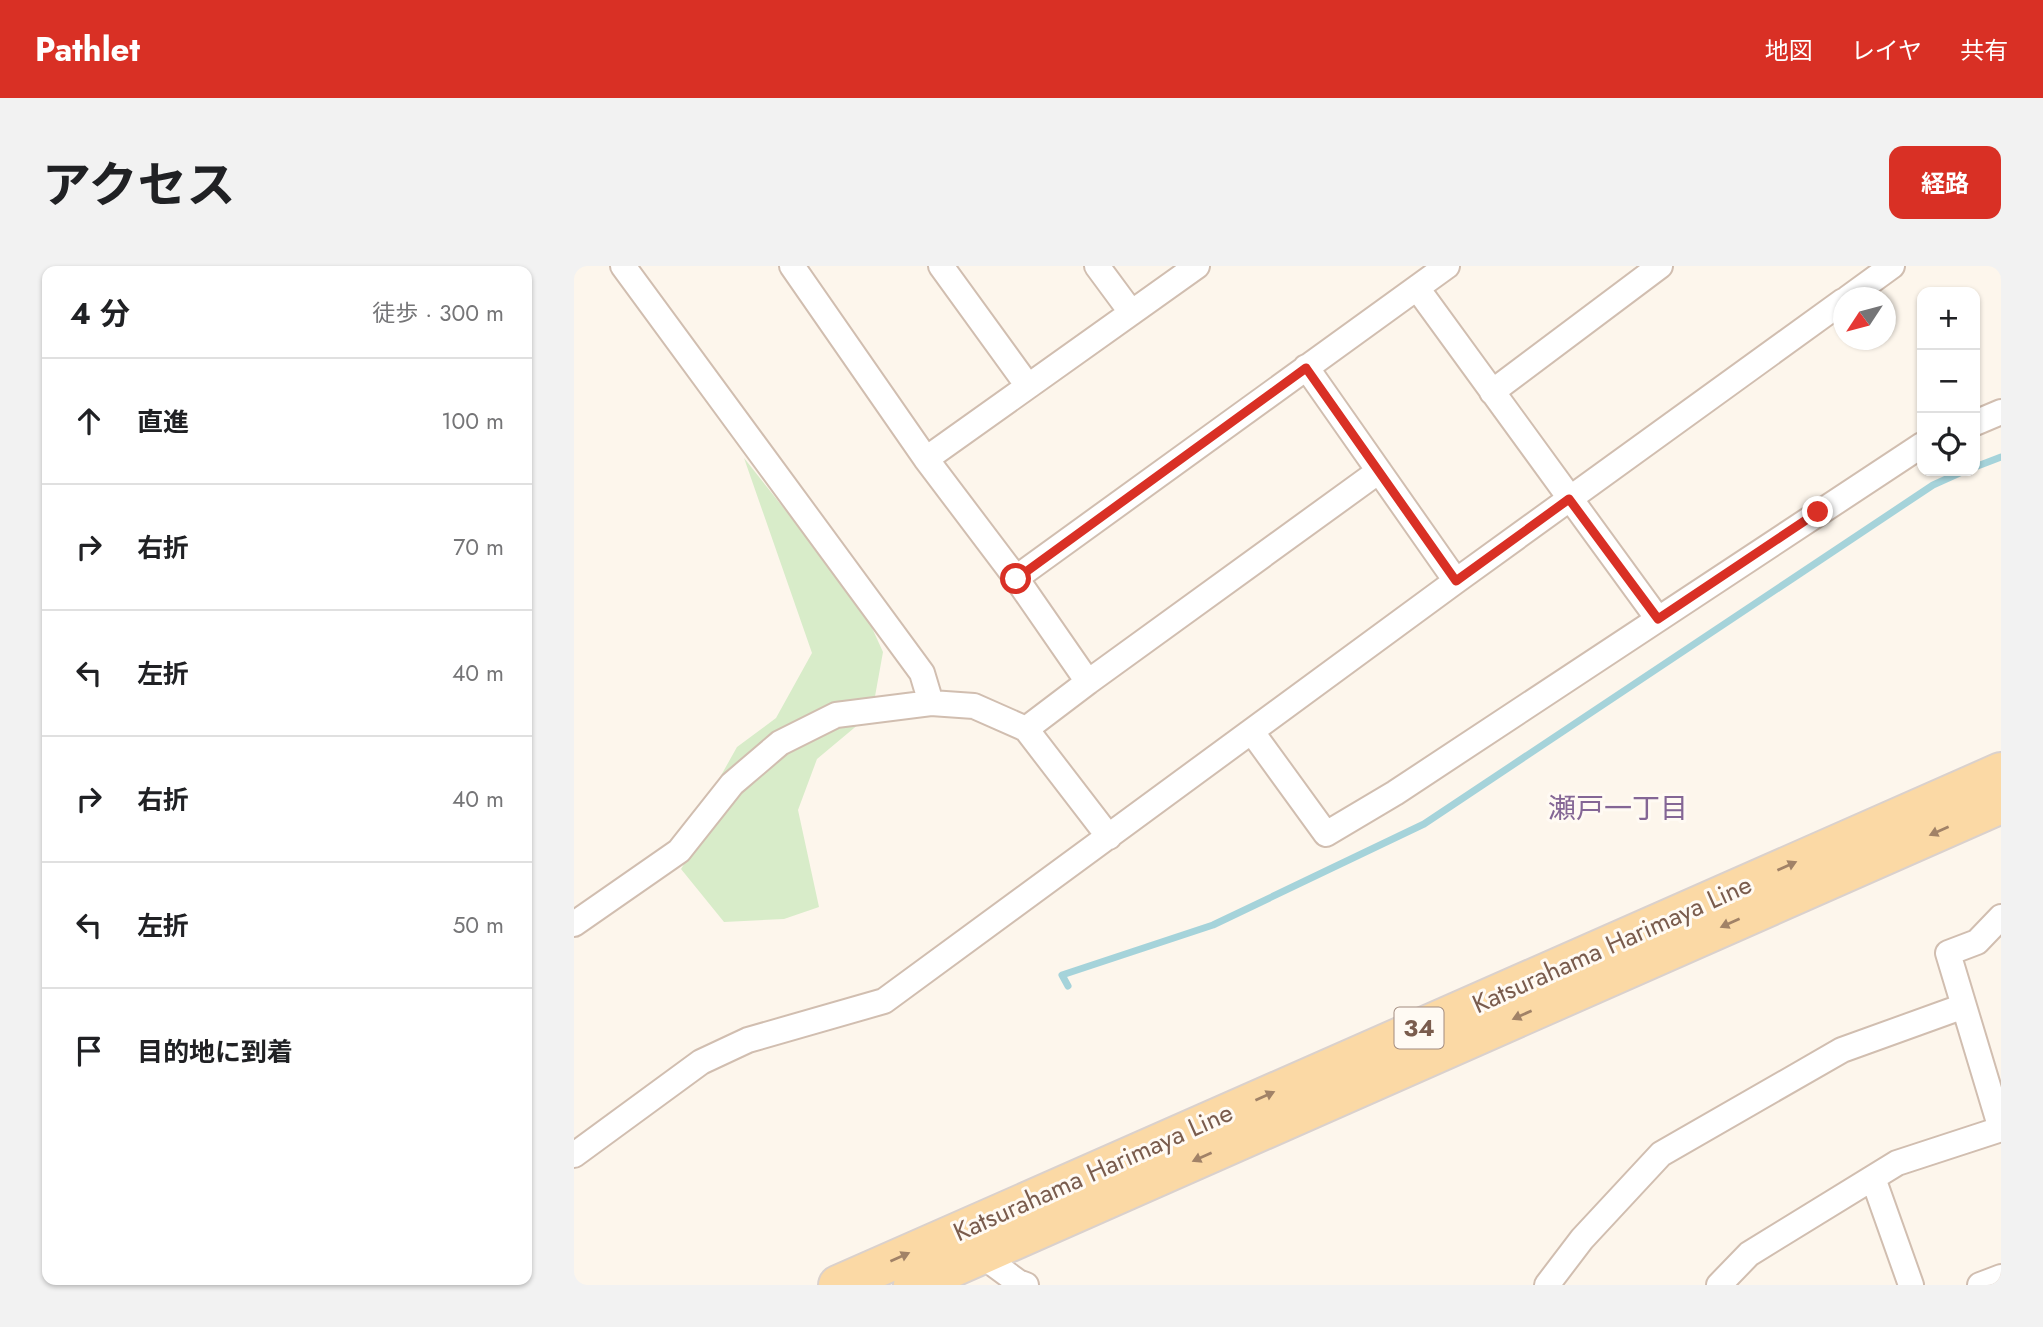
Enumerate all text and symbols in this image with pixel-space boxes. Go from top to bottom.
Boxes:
text: Pathlet [35,26,140,73]
text: 地図 [1765,33,1813,68]
text: レイヤ [1851,33,1922,68]
text: 共有 [1960,33,2008,68]
button: 経路 [1889,146,2001,219]
text: アクセス [42,150,236,220]
north arrow [1833,287,1896,350]
map controls [1917,287,1980,476]
button: + [1917,287,1980,350]
text: 4 分 [70,292,130,335]
text: 徒歩 · 300 m [372,296,504,330]
button: − [1917,350,1980,413]
icon: ahead [70,402,108,440]
text: 直進 [137,403,189,441]
text: 100 m [441,404,504,438]
button: locate [1917,413,1980,476]
route end [1802,496,1833,527]
icon: right [70,528,108,566]
text: 右折 [137,529,189,567]
text: 70 m [453,530,504,564]
route start [1000,563,1031,594]
icon: left [70,654,108,692]
text: 左折 [137,655,189,693]
text: 40 m [452,656,504,690]
icon: right [70,780,108,818]
text: 右折 [137,781,189,819]
text: 40 m [452,782,504,816]
district label: 瀬戸一丁目 [1548,788,1688,829]
one-way arrow [1928,826,1949,837]
one-way arrow [1777,860,1798,871]
street label: Katsurahama Harimaya Line [1466,865,1758,1023]
icon: left [70,906,108,944]
text: 左折 [137,907,189,945]
text: 50 m [452,908,504,942]
one-way arrow [1720,918,1741,929]
road number: 34 [1394,1008,1444,1048]
one-way arrow [1512,1010,1533,1021]
icon: arrive [70,1032,108,1070]
text: 目的地に到着 [137,1033,293,1071]
one-way arrow [1255,1090,1276,1101]
street label: Katsurahama Harimaya Line [947,1093,1239,1251]
one-way arrow [1192,1151,1212,1163]
one-way arrow [890,1251,911,1262]

